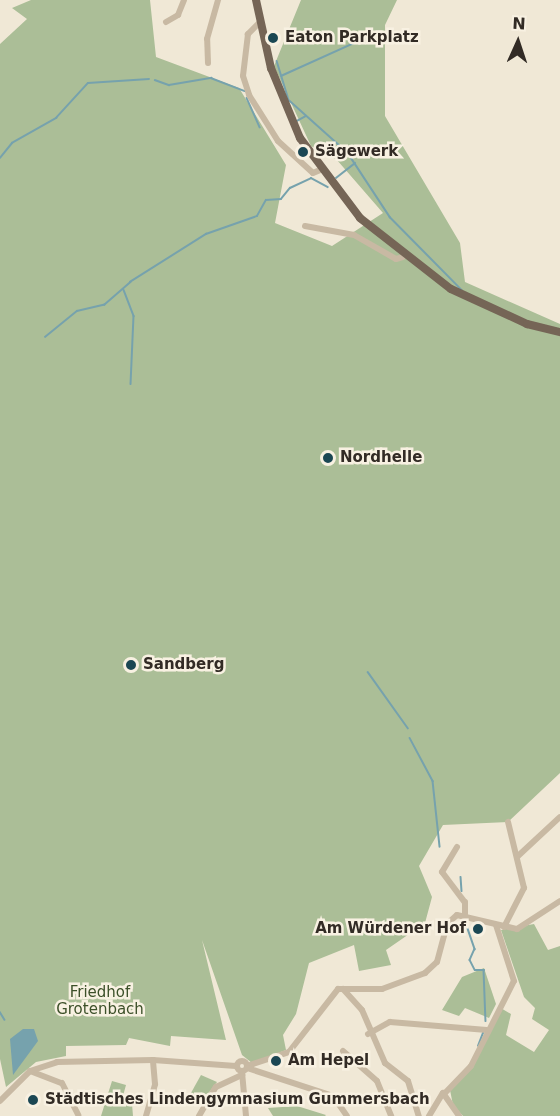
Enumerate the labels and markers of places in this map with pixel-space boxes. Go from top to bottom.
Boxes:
place label: Eaton Parkplatz [285,29,419,47]
marker: Eaton Parkplatz [266,31,280,45]
place label: Sägewerk [315,143,398,161]
marker: Sägewerk [296,145,310,159]
place label: Nordhelle [340,449,422,467]
marker: Nordhelle [321,451,335,465]
place label: Sandberg [143,656,224,674]
marker: Sandberg [124,658,138,672]
place label: Am Würdener Hof [315,920,466,938]
marker: Am Würdener Hof [471,922,485,936]
place label: Am Hepel [288,1052,369,1070]
marker: Am Hepel [269,1054,283,1068]
place label: Städtisches Lindengymnasium Gummersbach [45,1091,430,1109]
marker: Städtisches Lindengymnasium Gummersbach [26,1093,40,1107]

